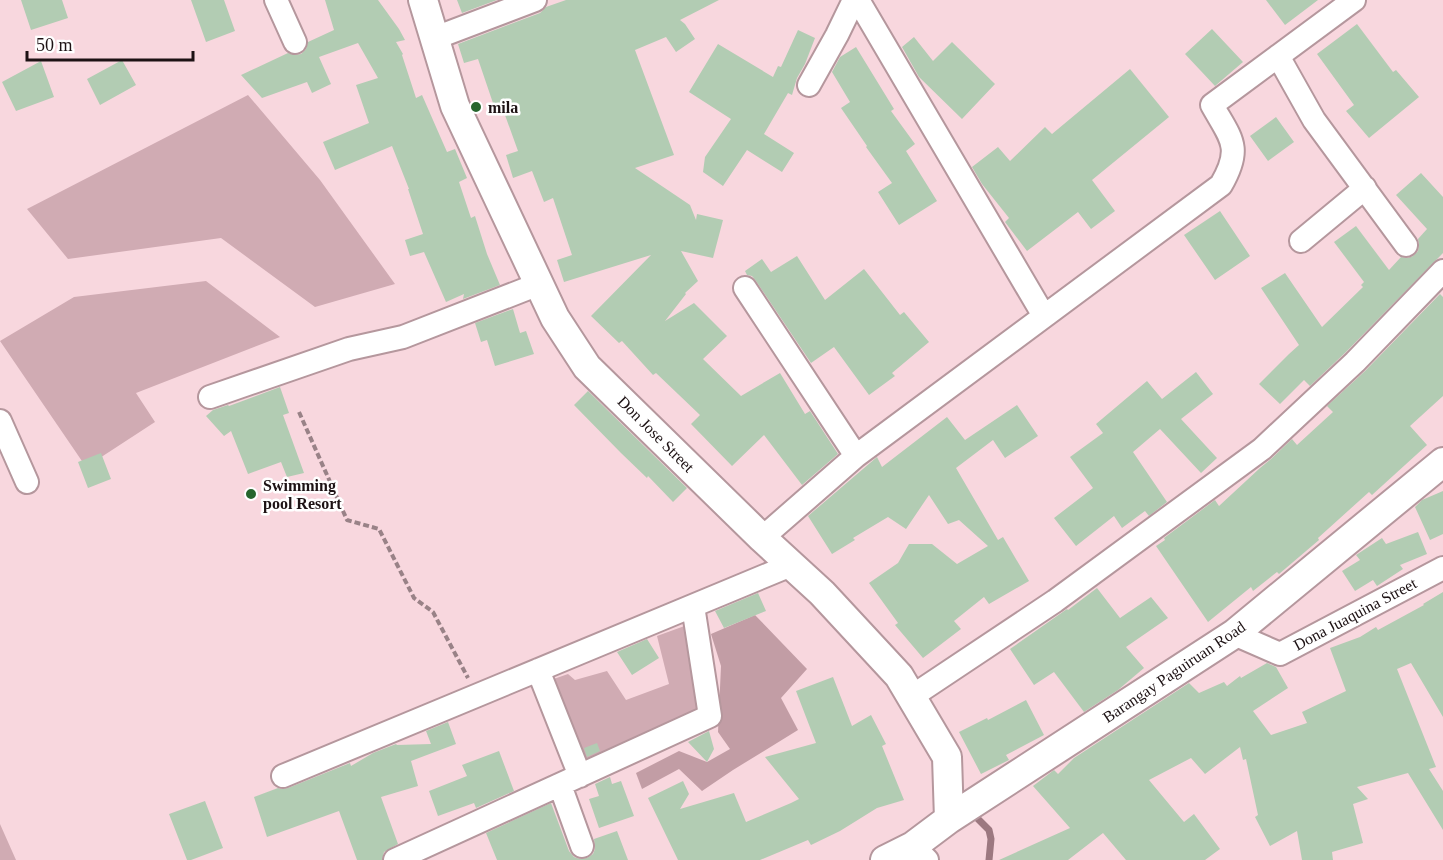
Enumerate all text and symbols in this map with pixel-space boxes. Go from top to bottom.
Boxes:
scale bar [27,24,194,62]
text: 50 m [36,35,73,55]
place label: mila [488,99,518,116]
marker: mila [469,100,483,114]
street label: Don Jose Street [614,392,698,476]
place label: Swimming pool Resort [263,477,342,513]
marker: Swimming pool Resort [244,487,258,501]
street label: Dona Juaquina Street [1291,574,1420,655]
street label: Barangay Paguiruan Road [1100,618,1249,727]

